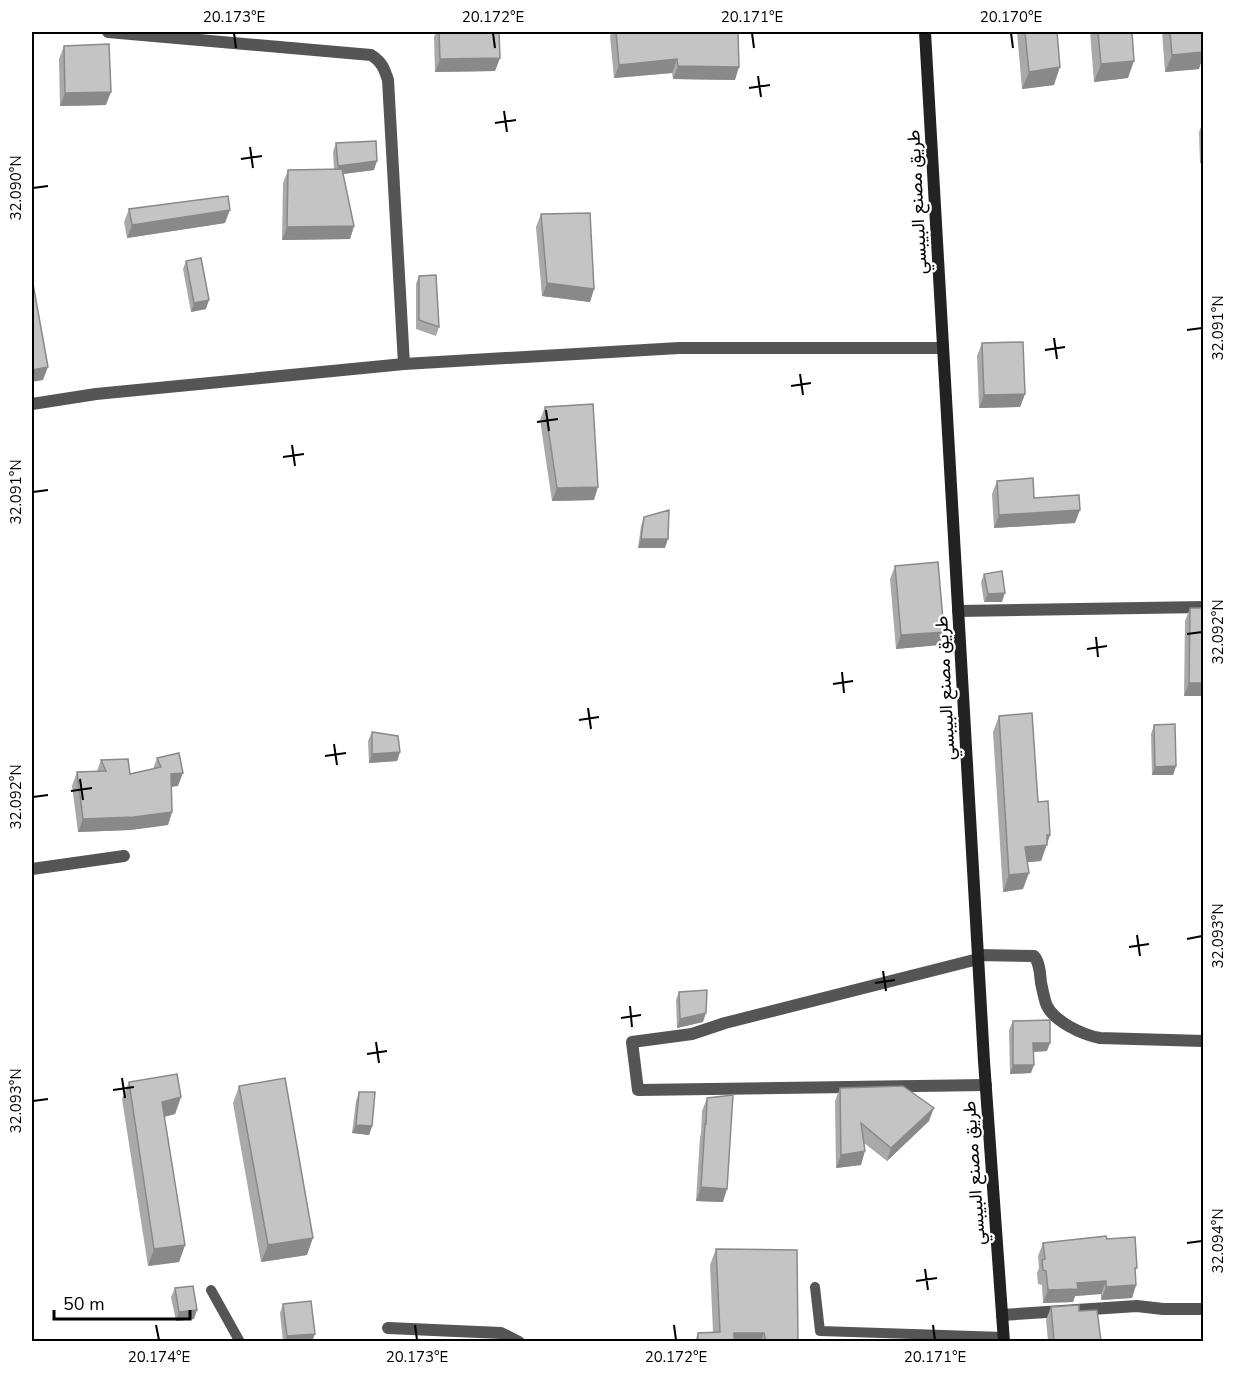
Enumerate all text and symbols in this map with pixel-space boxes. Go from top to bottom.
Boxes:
text: 20.173°E [203,7,265,27]
text: 20.172°E [462,7,524,27]
text: 20.171°E [721,7,783,27]
text: 20.170°E [980,7,1042,27]
street label: طريق مصنع البيبسي [901,129,936,275]
text: 32.090°N [6,155,26,221]
text: 32.091°N [1208,295,1228,361]
text: 32.091°N [6,459,26,525]
text: 32.092°N [1208,599,1228,665]
street label: طريق مصنع البيبسي [929,615,964,761]
text: 32.092°N [6,764,26,830]
text: 32.093°N [1208,903,1228,969]
text: 32.093°N [6,1068,26,1134]
street label: طريق مصنع البيبسي [957,1100,994,1246]
text: 32.094°N [1208,1208,1228,1274]
scale bar [54,1283,190,1321]
text: 50 m [63,1292,105,1316]
text: 20.174°E [128,1347,190,1367]
text: 20.173°E [386,1347,448,1367]
text: 20.172°E [645,1347,707,1367]
text: 20.171°E [904,1347,966,1367]

